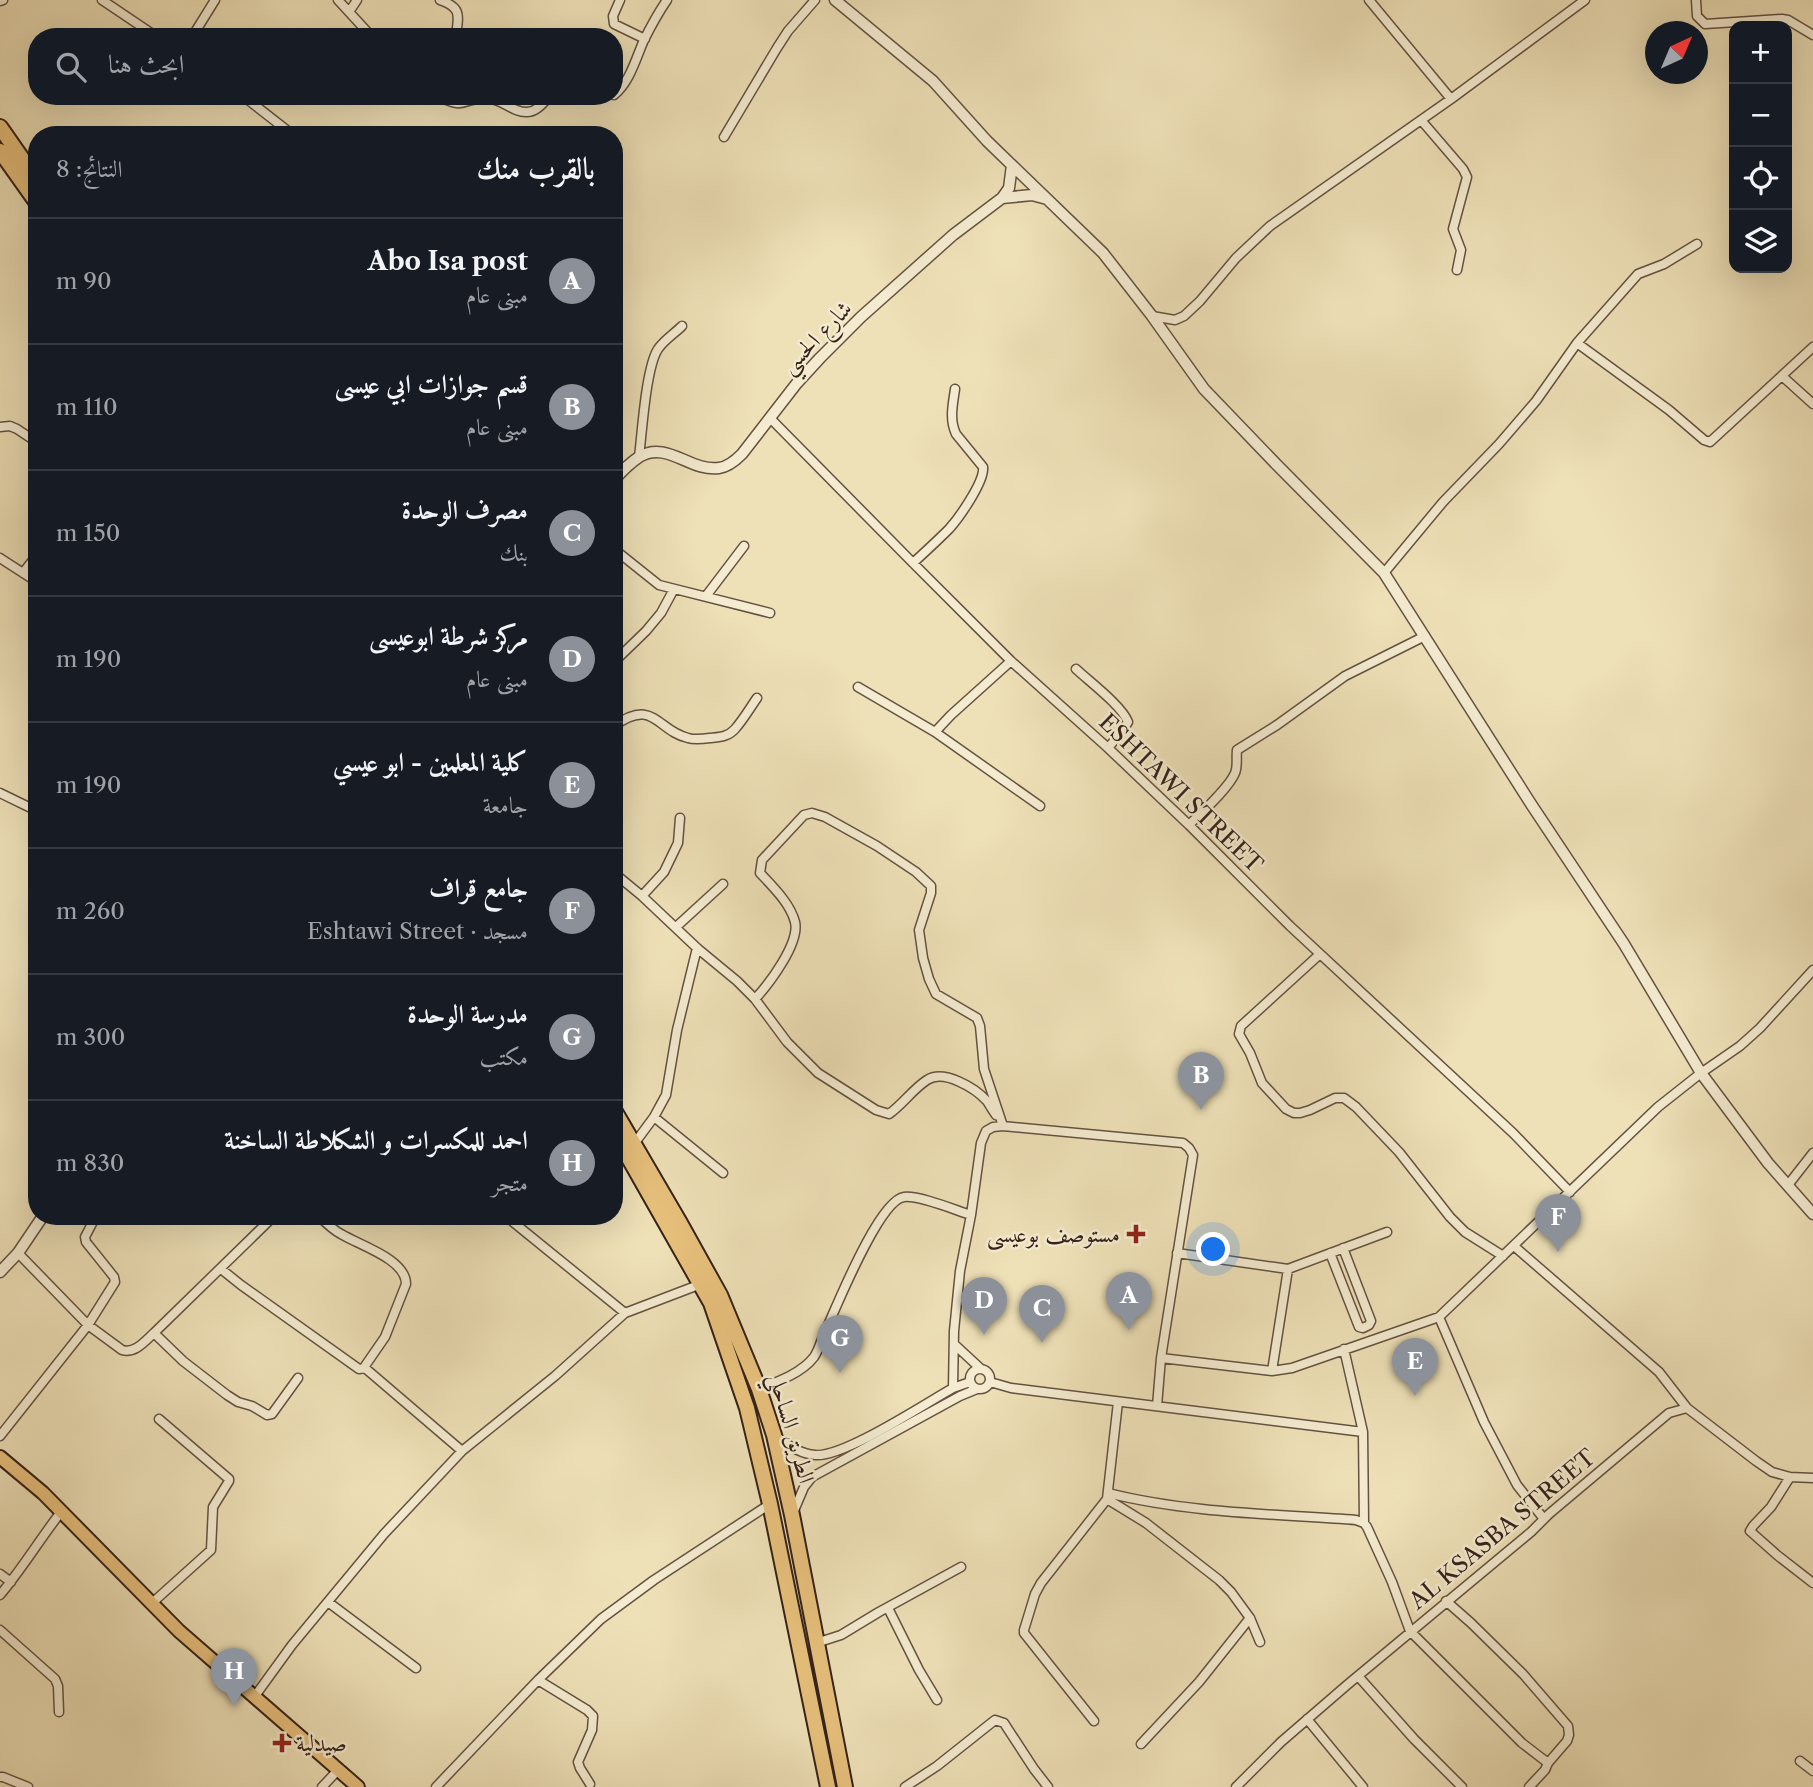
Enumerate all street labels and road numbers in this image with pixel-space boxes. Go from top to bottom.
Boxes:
street label: شارع الحسي [774,295,863,385]
street label: ESHTAWI STREET [1093,708,1269,879]
street label: الطريق الساحلي [754,1370,821,1489]
street label: AL KSASBA STREET [1402,1442,1601,1616]

